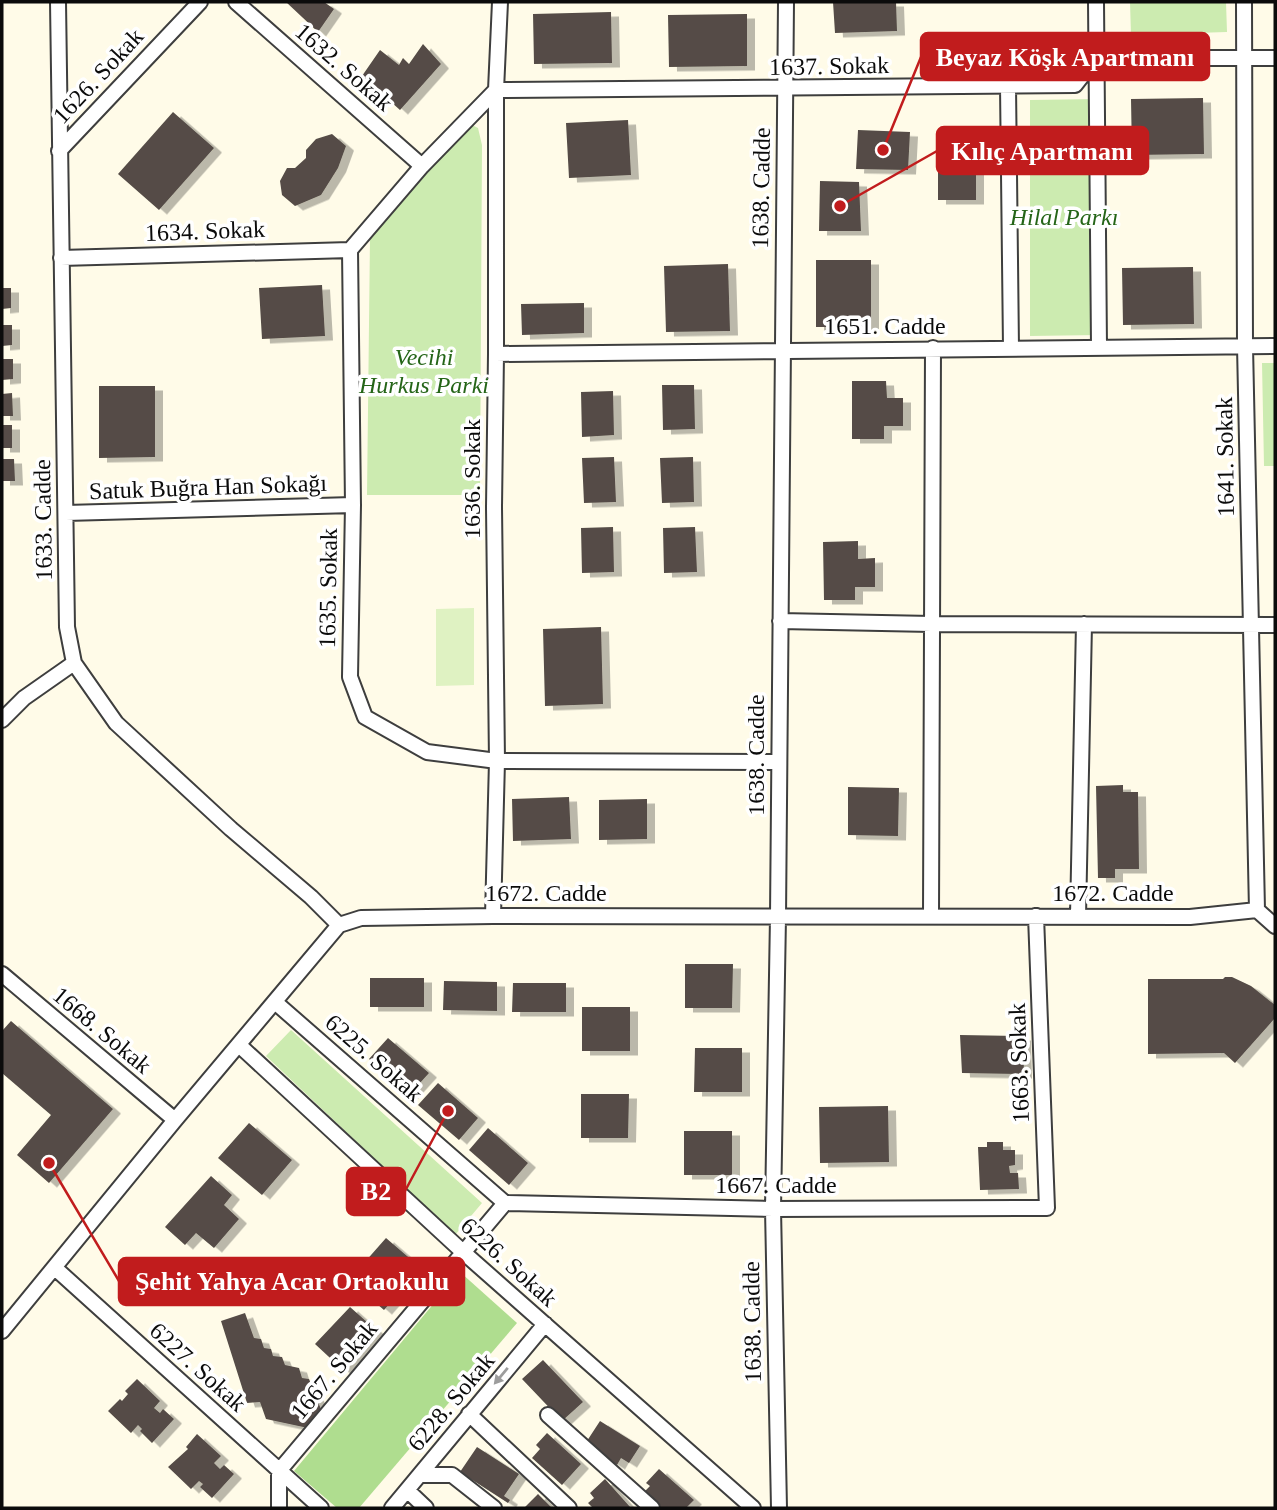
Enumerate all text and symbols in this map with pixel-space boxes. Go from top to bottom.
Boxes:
street label: 1632. Sokak [290,18,398,116]
street label: 1626. Sokak [48,23,148,129]
callout: Beyaz Köşk Apartmanı [921,33,1209,80]
text: Beyaz Köşk Apartmanı [936,43,1194,72]
street label: 1637. Sokak [769,52,889,80]
street label: 1638. Cadde [747,127,775,249]
callout: Kılıç Apartmanı [937,127,1148,174]
text: Kılıç Apartmanı [951,137,1133,166]
park label: Hilal Parkı [1009,204,1118,230]
street label: 1634. Sokak [145,216,265,246]
street label: 1651. Cadde [824,313,946,339]
park label: Vecihi Hurkus Parki [358,344,489,398]
street label: 1641. Sokak [1211,397,1239,517]
street label: 1636. Sokak [459,419,485,539]
street label: 1633. Cadde [29,459,57,581]
street label: Satuk Buğra Han Sokağı [89,470,328,504]
street label: 1635. Sokak [314,528,342,648]
street label: 1638. Cadde [743,694,769,816]
street label: 1672. Cadde [485,880,607,906]
street label: 1672. Cadde [1052,880,1174,906]
street label: 1668. Sokak [48,981,156,1079]
street label: 1663. Sokak [1004,1003,1034,1123]
street label: 6225. Sokak [320,1009,428,1107]
callout: B2 [347,1168,405,1215]
street label: 1667. Cadde [715,1172,837,1198]
text: B2 [361,1177,391,1206]
street label: 6226. Sokak [456,1212,562,1312]
callout: Şehit Yahya Acar Ortaokulu [119,1258,464,1305]
street label: 1638. Cadde [738,1261,766,1383]
text: Şehit Yahya Acar Ortaokulu [135,1267,449,1296]
street label: 1667. Sokak [285,1316,383,1424]
street label: 6227. Sokak [145,1317,251,1417]
street label: 6228. Sokak [402,1348,500,1456]
one-way arrow [494,1368,509,1385]

